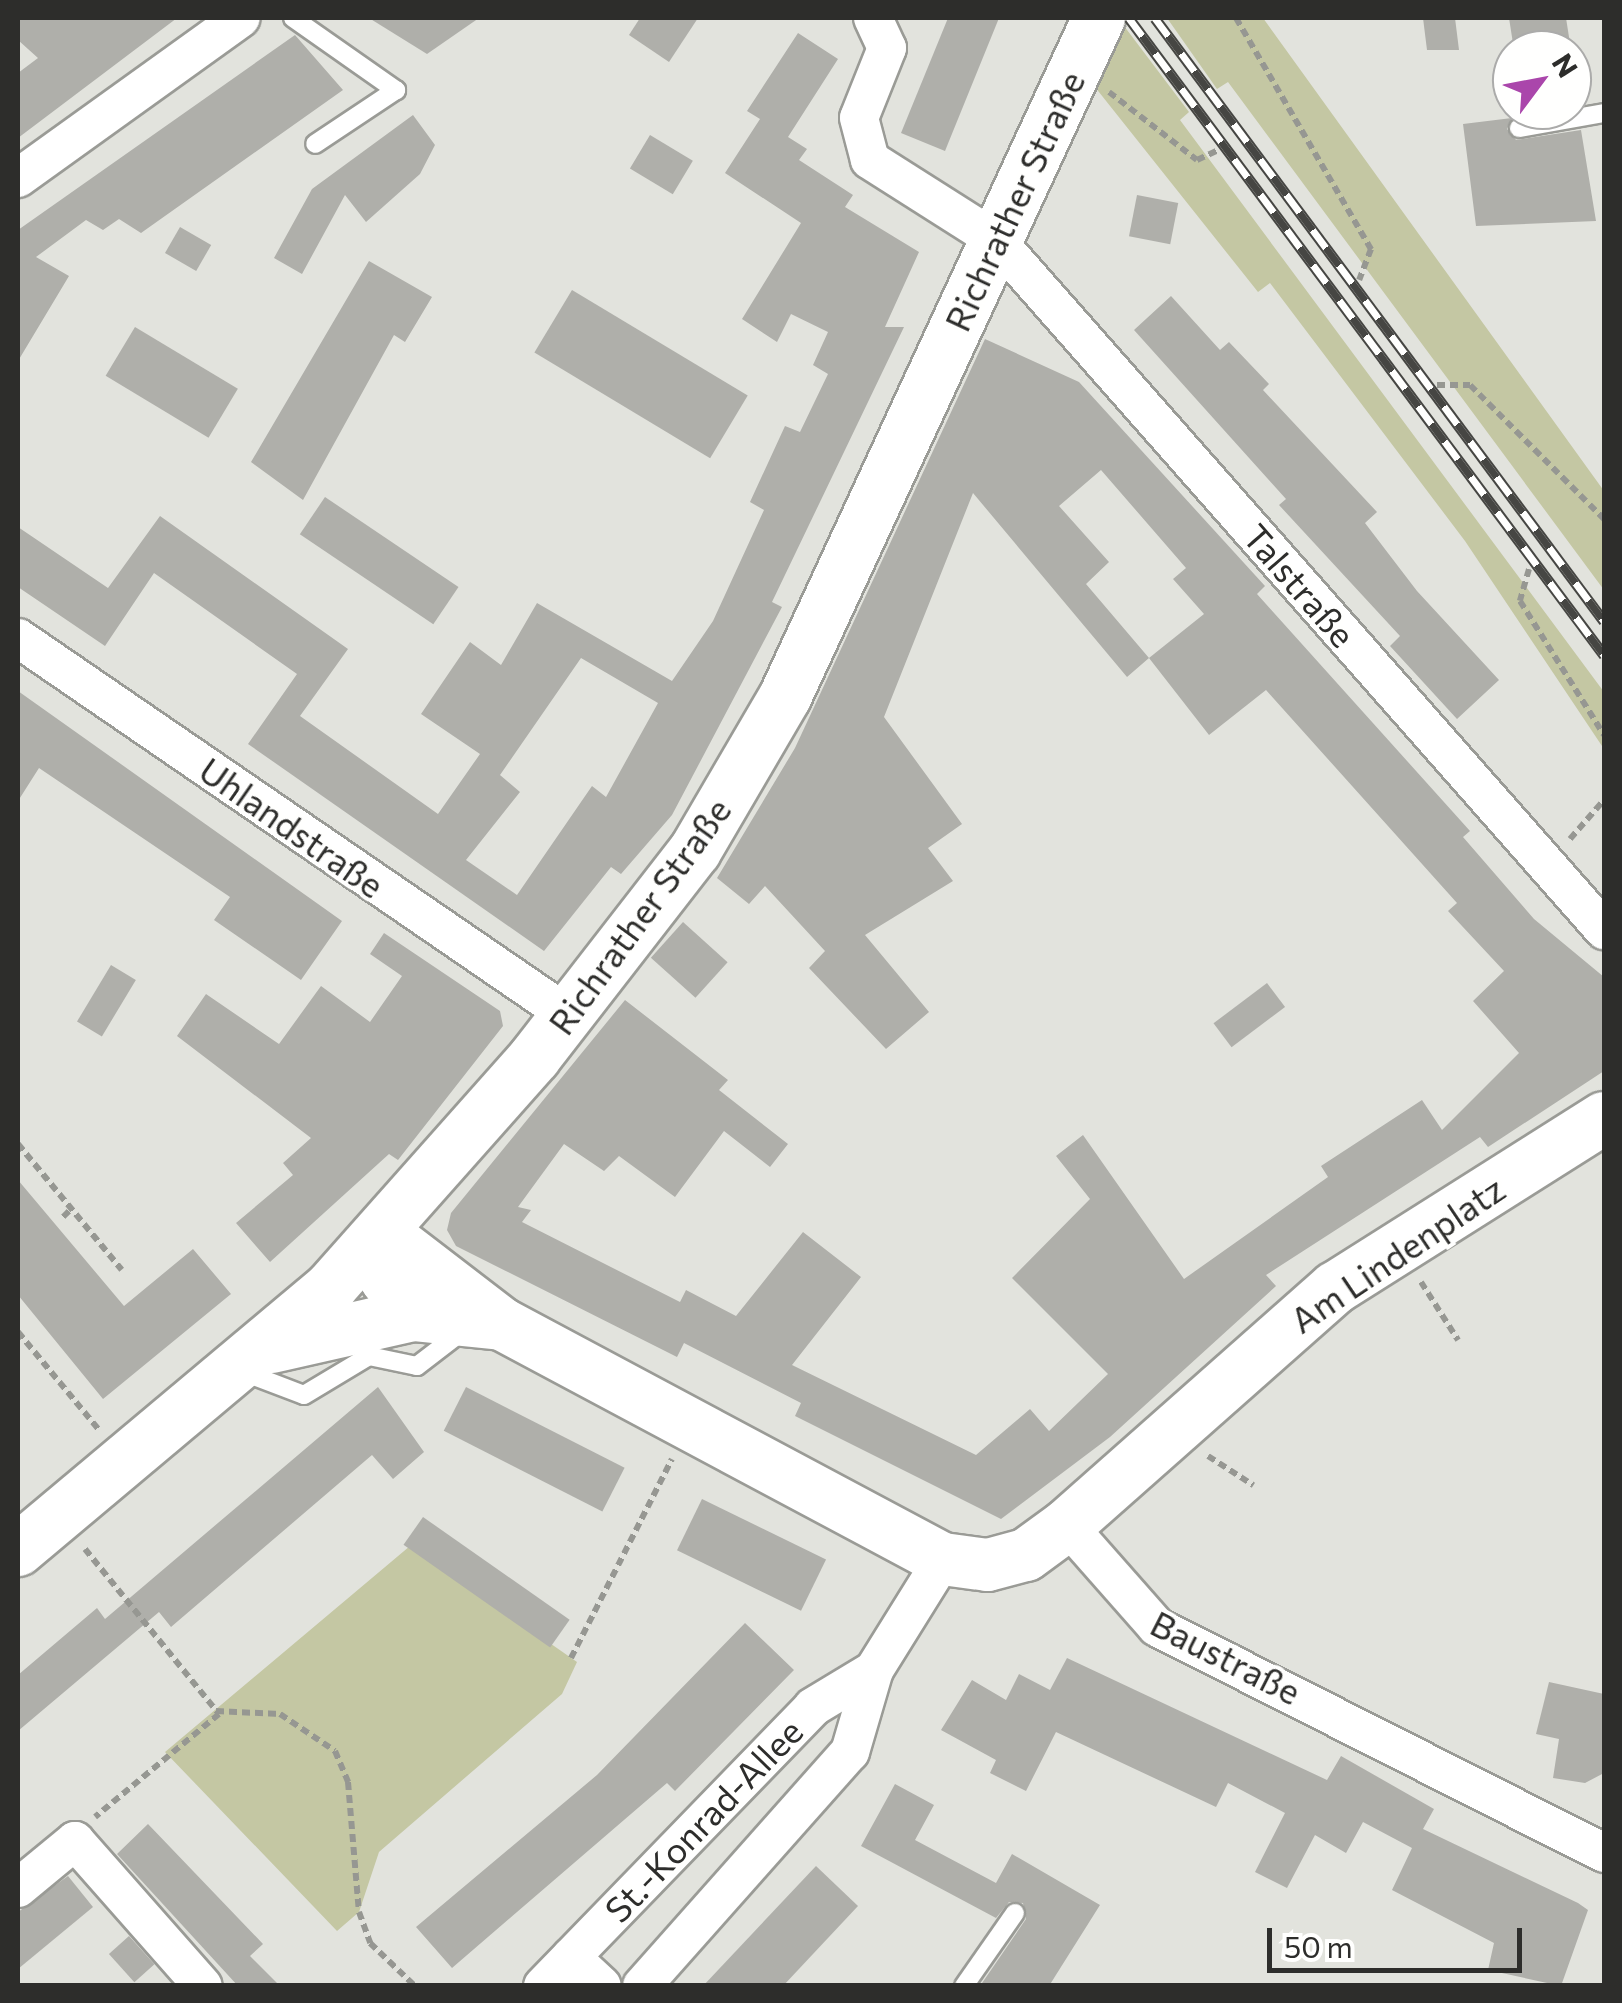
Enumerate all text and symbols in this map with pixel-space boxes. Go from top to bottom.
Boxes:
north arrow [1492,30,1592,130]
text: N [1546,47,1586,83]
street label: Richrather Straße [935,65,1093,337]
street label: Talstraße [1235,515,1365,655]
street label: Uhlandstraße [192,748,392,906]
street label: Richrather Straße [539,790,739,1042]
street label: Am Lindenplatz [1282,1167,1512,1341]
street label: Baustraße [1144,1601,1308,1713]
street label: St.-Konrad-Allee [596,1710,810,1930]
scale bar [1272,1908,1527,1970]
text: 50 m [1284,1927,1353,1964]

